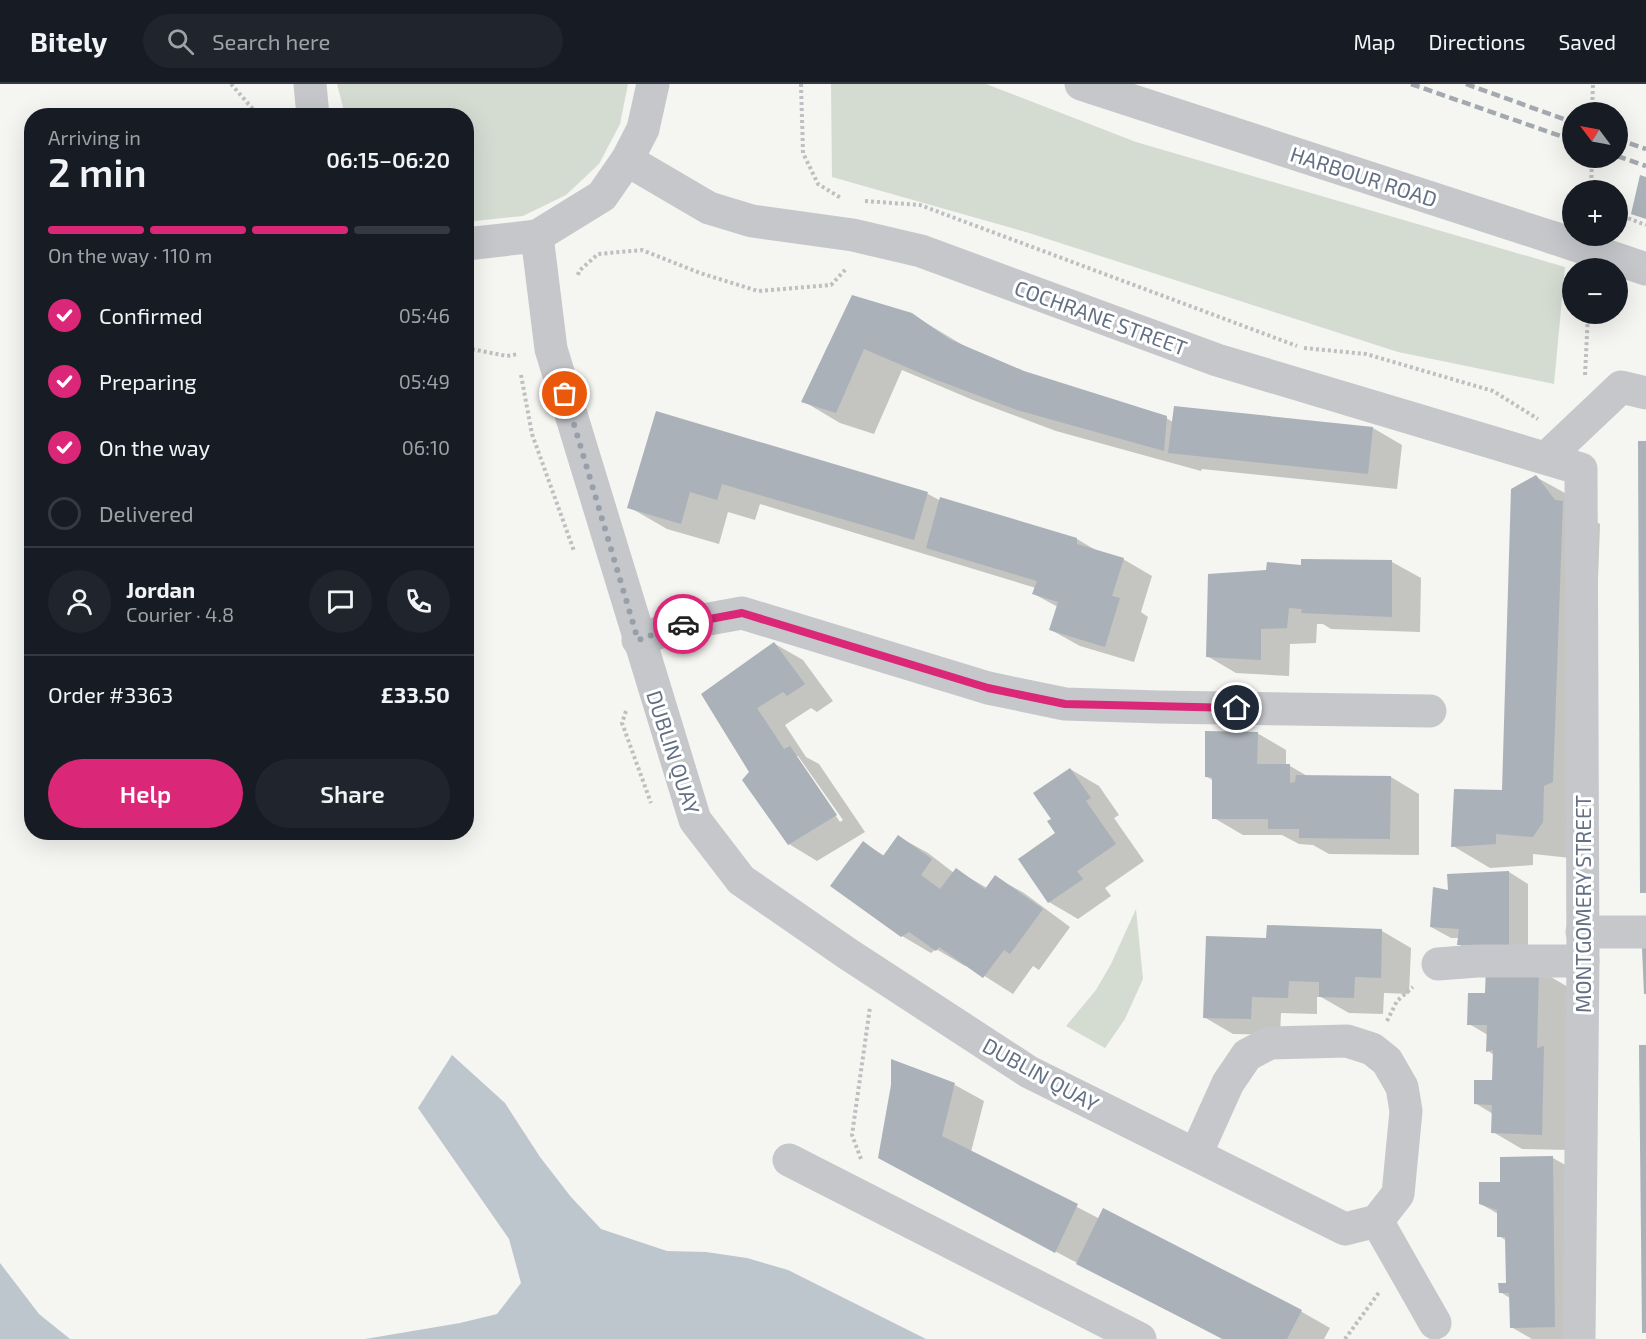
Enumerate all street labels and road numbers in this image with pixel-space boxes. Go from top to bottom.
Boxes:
street label: HARBOUR ROAD [1288,141,1440,211]
street label: COCHRANE STREET [1011,274,1191,360]
street label: DUBLIN QUAY [641,687,706,817]
street label: MONTGOMERY STREET [1570,795,1595,1013]
street label: DUBLIN QUAY [978,1032,1103,1117]

